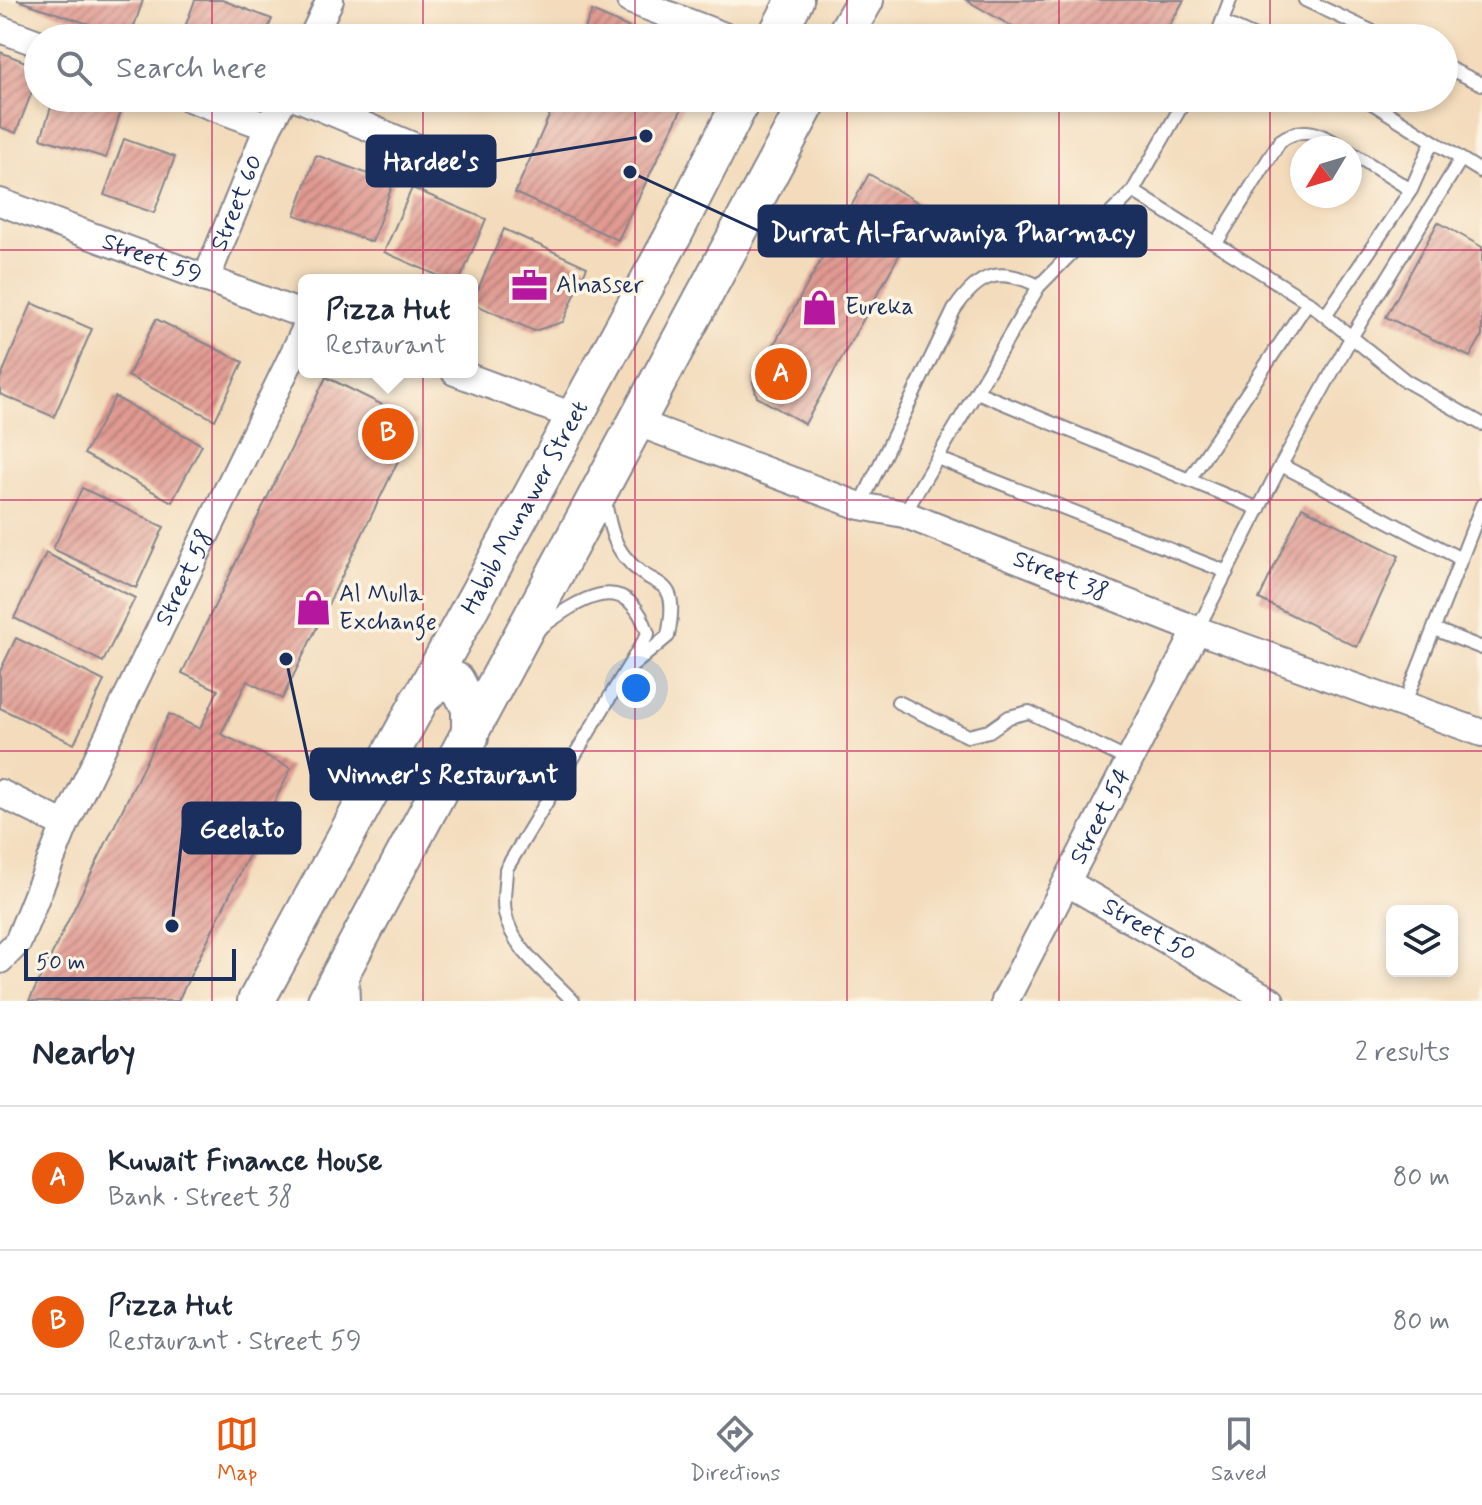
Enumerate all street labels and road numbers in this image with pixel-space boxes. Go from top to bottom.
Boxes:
street label: Street 60 [203,150,270,256]
street label: Street 59 [98,226,206,291]
street label: Habib Munawer Street [454,395,596,620]
street label: Street 58 [148,525,221,631]
street label: Street 38 [1009,543,1112,609]
street label: Street 54 [1063,763,1138,870]
street label: Street 50 [1097,891,1202,970]

